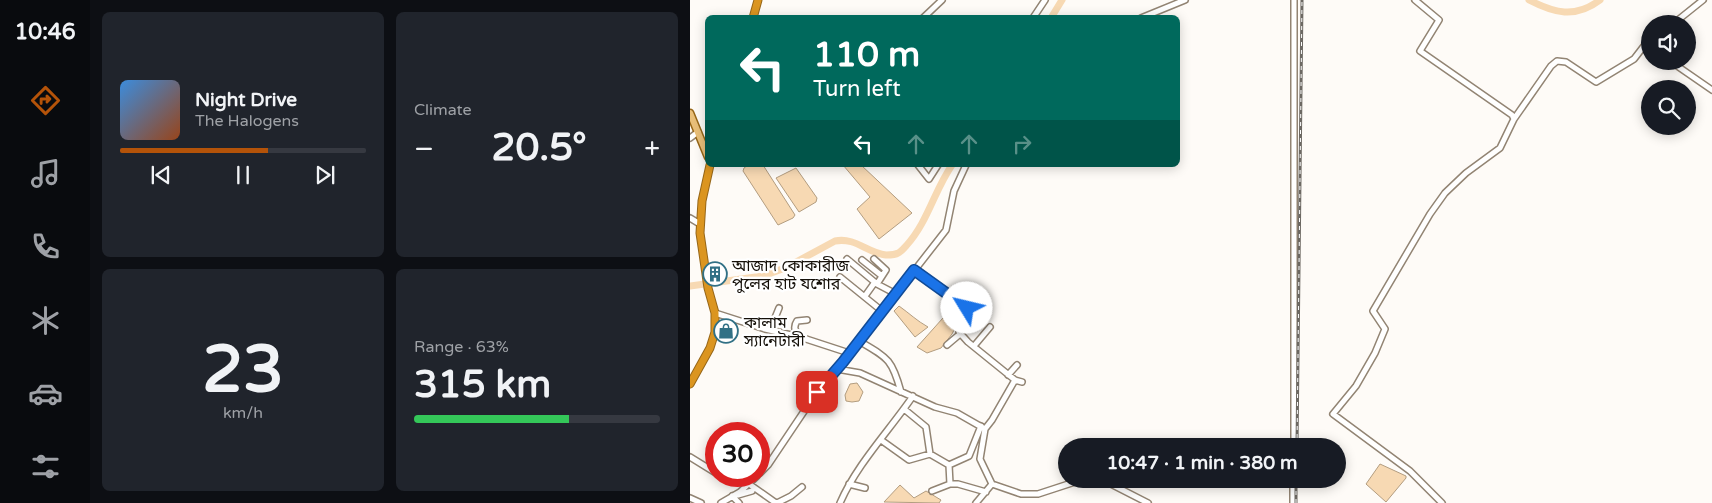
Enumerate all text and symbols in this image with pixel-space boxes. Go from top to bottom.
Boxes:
map controls [1641,15,1696,135]
button: sound [1641,15,1696,70]
text: 10:46 [15,19,75,45]
text: 110 m [813,34,920,76]
icon: left [730,35,795,100]
text: Turn left [813,76,901,102]
button: search [1641,80,1696,135]
icon: directions [28,83,63,118]
text: Night Drive [195,89,297,111]
text: Climate [414,100,472,120]
text: The Halogens [195,111,299,131]
text: 20.5° [492,125,587,171]
icon: left [849,130,877,158]
icon: ahead [902,130,930,158]
icon: ahead [955,130,983,158]
icon: right [1008,130,1036,158]
text: − [414,132,434,166]
text: + [644,132,660,166]
icon: music [28,156,63,191]
icon: previous [147,161,175,189]
icon: pause [229,161,257,189]
icon: next [311,161,339,189]
icon: phone [28,229,63,264]
place label: আজাদ কোকারীজ পুলের হাট যশোর [731,256,850,294]
building icon: আজাদ কোকারীজ পুলের হাট যশোর [702,261,728,287]
position arrow [940,281,992,333]
icon: climate [28,303,63,338]
place label: কালাম স্যানেটারী [743,313,805,351]
shop icon: কালাম স্যানেটারী [713,318,739,344]
text: 23 [202,331,284,410]
text: Range · 63% [414,337,509,357]
text: 315 km [414,362,551,408]
pin [796,371,838,413]
icon: car [28,376,63,411]
icon: arrive [803,378,831,406]
text: km/h [223,403,263,423]
speed limit sign: 30 [705,422,770,487]
icon: filters [28,449,63,484]
text: 10:47 · 1 min · 380 m [1106,452,1298,474]

